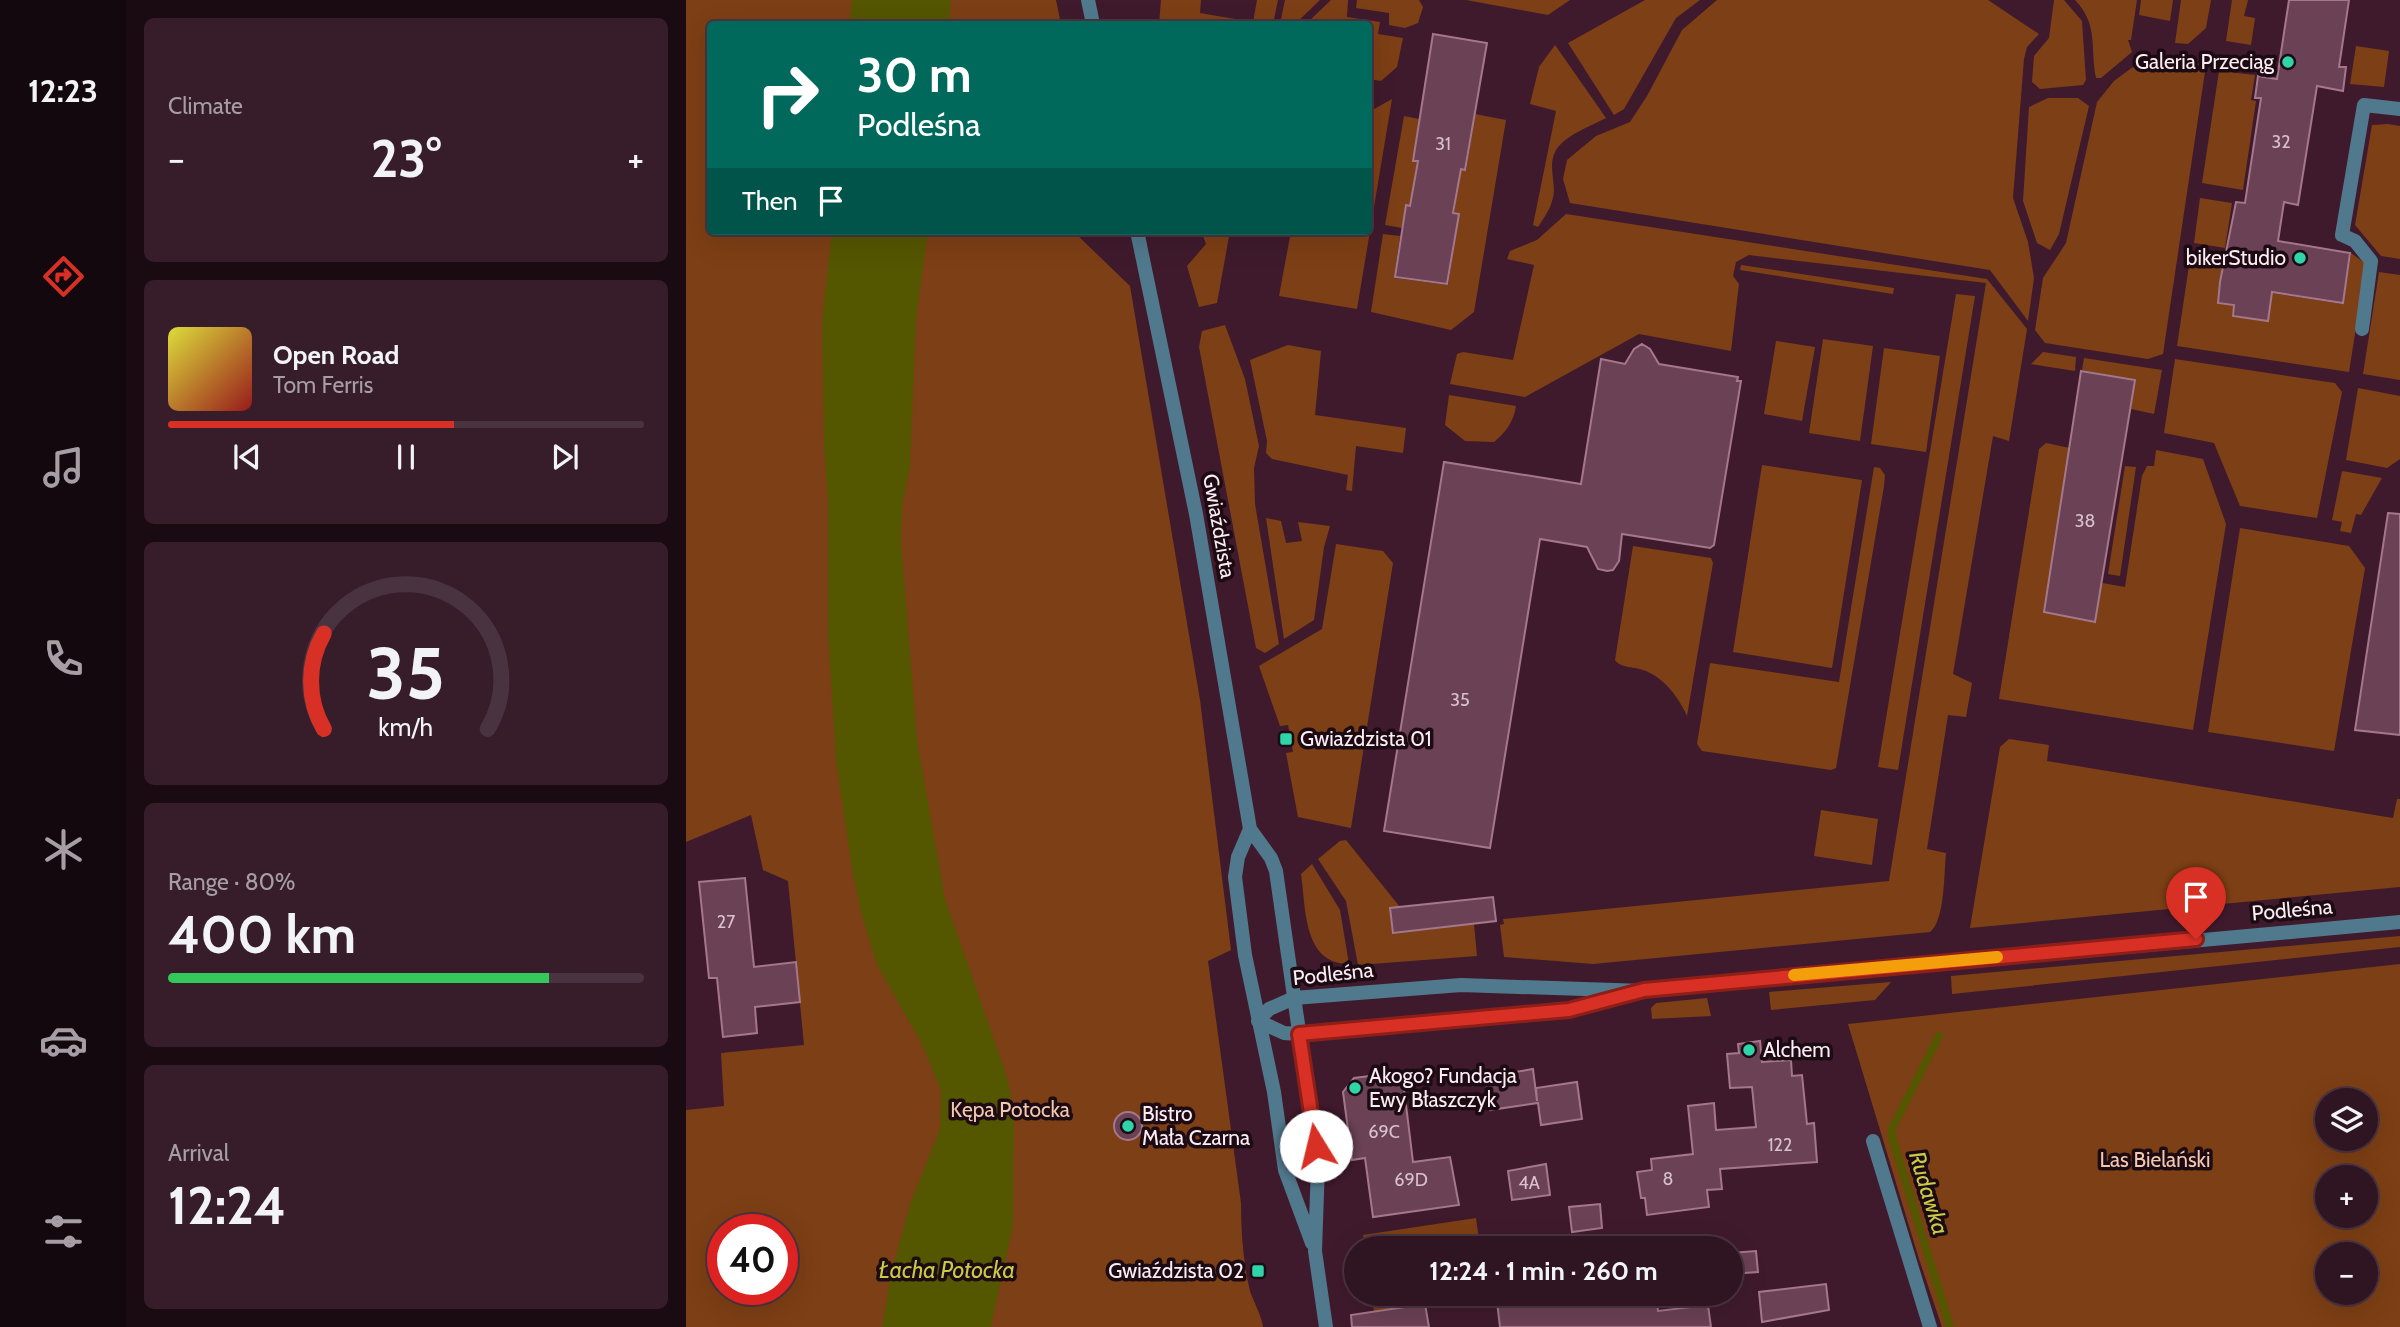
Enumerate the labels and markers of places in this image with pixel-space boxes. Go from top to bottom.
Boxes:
place label: Galeria Przeciąg [2135,49,2275,74]
marker: Galeria Przeciąg [2280,54,2296,70]
place label: bikerStudio [2186,245,2286,270]
marker: bikerStudio [2292,250,2308,266]
place label: Gwiaździsta 01 [1300,726,1432,751]
marker: Gwiaździsta 01 [1278,731,1294,747]
pin [2166,867,2226,939]
place label: Alchem [1763,1037,1831,1062]
marker: Alchem [1741,1042,1757,1058]
place label: Akogo? Fundacja Ewy Błaszczyk [1369,1063,1517,1112]
marker: Akogo? Fundacja Ewy Błaszczyk [1347,1080,1363,1096]
place label: Bistro Mała Czarna [1142,1101,1250,1150]
marker: Bistro Mała Czarna [1120,1118,1136,1134]
place label: Gwiaździsta 02 [1108,1258,1244,1283]
marker: Gwiaździsta 02 [1250,1263,1266,1279]

